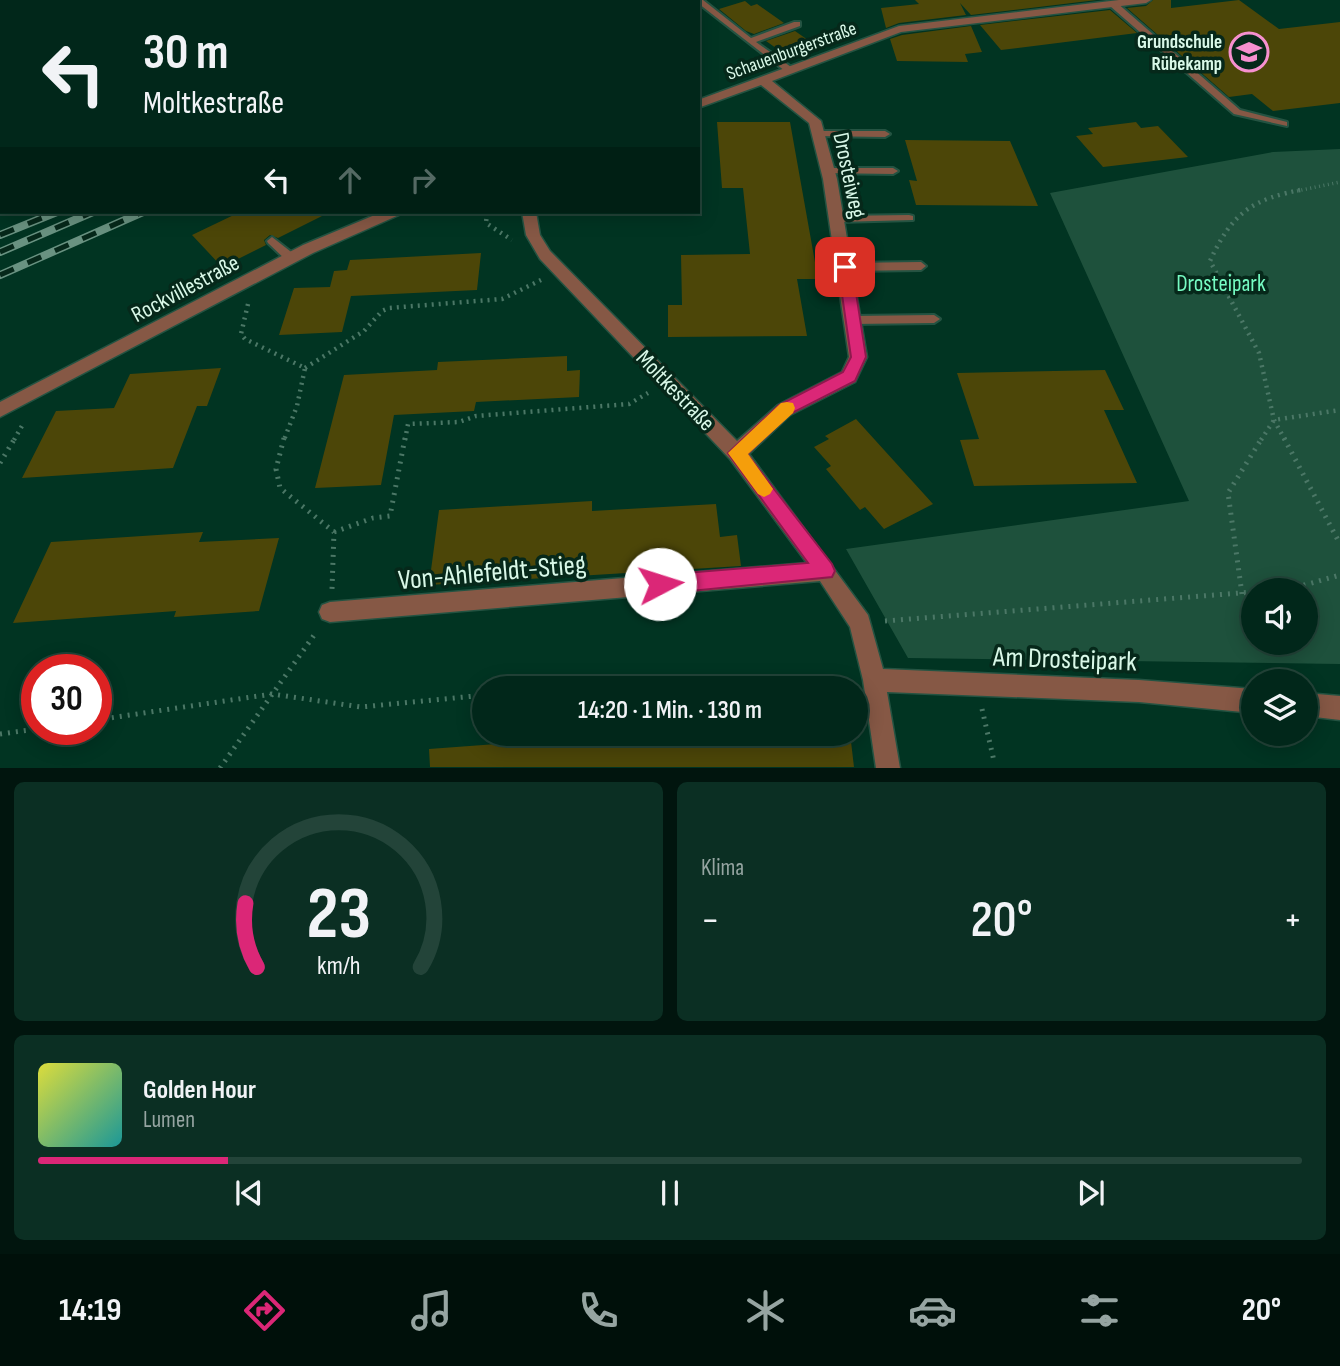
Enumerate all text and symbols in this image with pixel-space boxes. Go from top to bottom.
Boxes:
street label: Schauenburgerstraße [723,17,860,86]
text: 30 m [143,24,228,83]
icon: left [28,28,119,119]
place label: Grundschule Rübekamp [1137,31,1222,76]
school or university icon: Grundschule Rübekamp [1228,31,1270,73]
text: Moltkestraße [143,84,284,123]
street label: Drosteiweg [826,130,872,221]
icon: left [258,161,296,199]
icon: ahead [331,161,369,199]
icon: right [404,161,442,199]
pin [815,237,875,297]
icon: arrive [826,248,864,286]
street label: Rockvillestraße [127,249,244,329]
park label: Drosteipark [1176,270,1266,298]
street label: Moltkestraße [630,344,721,437]
position arrow [623,547,697,621]
street label: Von-Ahlefeldt-Stieg [397,548,587,597]
map controls [1241,578,1318,746]
button: sound [1241,578,1318,655]
street label: Am Drosteipark [991,640,1138,679]
speed limit sign: 30 [21,654,112,745]
button: layers [1241,669,1318,746]
text: 14:20 · 1 Min. · 130 m [578,695,762,726]
text: Klima [701,854,744,882]
text: 23 [306,872,371,960]
text: 20° [970,889,1033,952]
text: − [701,898,720,943]
text: + [1283,898,1302,943]
text: km/h [317,951,360,982]
text: Golden Hour [143,1075,256,1106]
text: Lumen [143,1106,195,1134]
icon: previous [230,1174,268,1212]
icon: pause [651,1174,689,1212]
icon: next [1072,1174,1110,1212]
icon: directions [240,1286,289,1335]
icon: music [407,1286,456,1335]
icon: phone [574,1286,623,1335]
icon: climate [741,1286,790,1335]
icon: car [908,1286,957,1335]
icon: filters [1075,1286,1124,1335]
text: 14:19 [59,1291,122,1330]
text: 20° [1242,1291,1281,1330]

